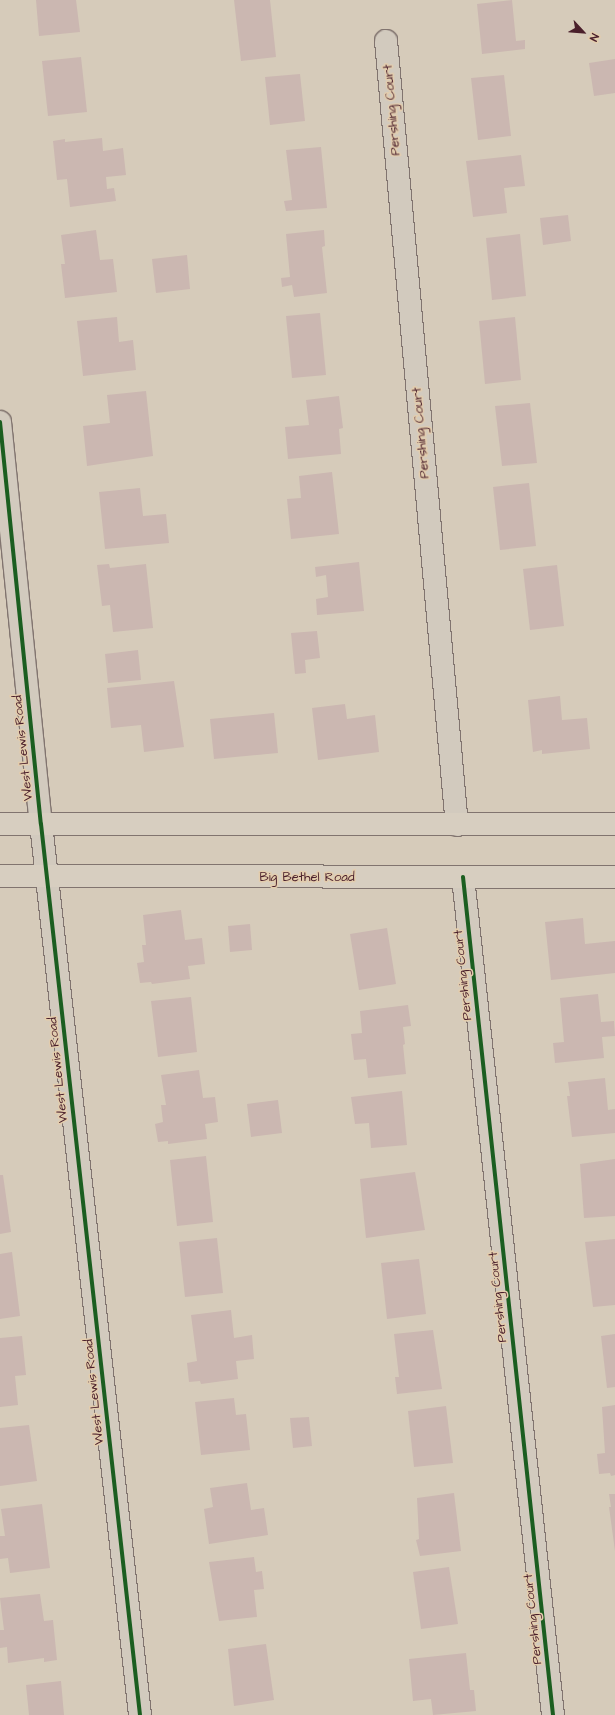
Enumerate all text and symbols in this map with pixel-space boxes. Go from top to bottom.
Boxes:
north arrow [563,12,603,52]
text: N [586,31,602,44]
street label: Pershing Court [380,64,404,156]
street label: Pershing Court [409,387,433,479]
street label: West Lewis Road [10,694,36,802]
street label: Big Bethel Road [259,869,355,885]
street label: Pershing Court [450,929,476,1021]
street label: West Lewis Road [45,1016,71,1124]
street label: Pershing Court [485,1251,511,1343]
street label: West Lewis Road [81,1338,107,1446]
street label: Pershing Court [520,1573,546,1665]

